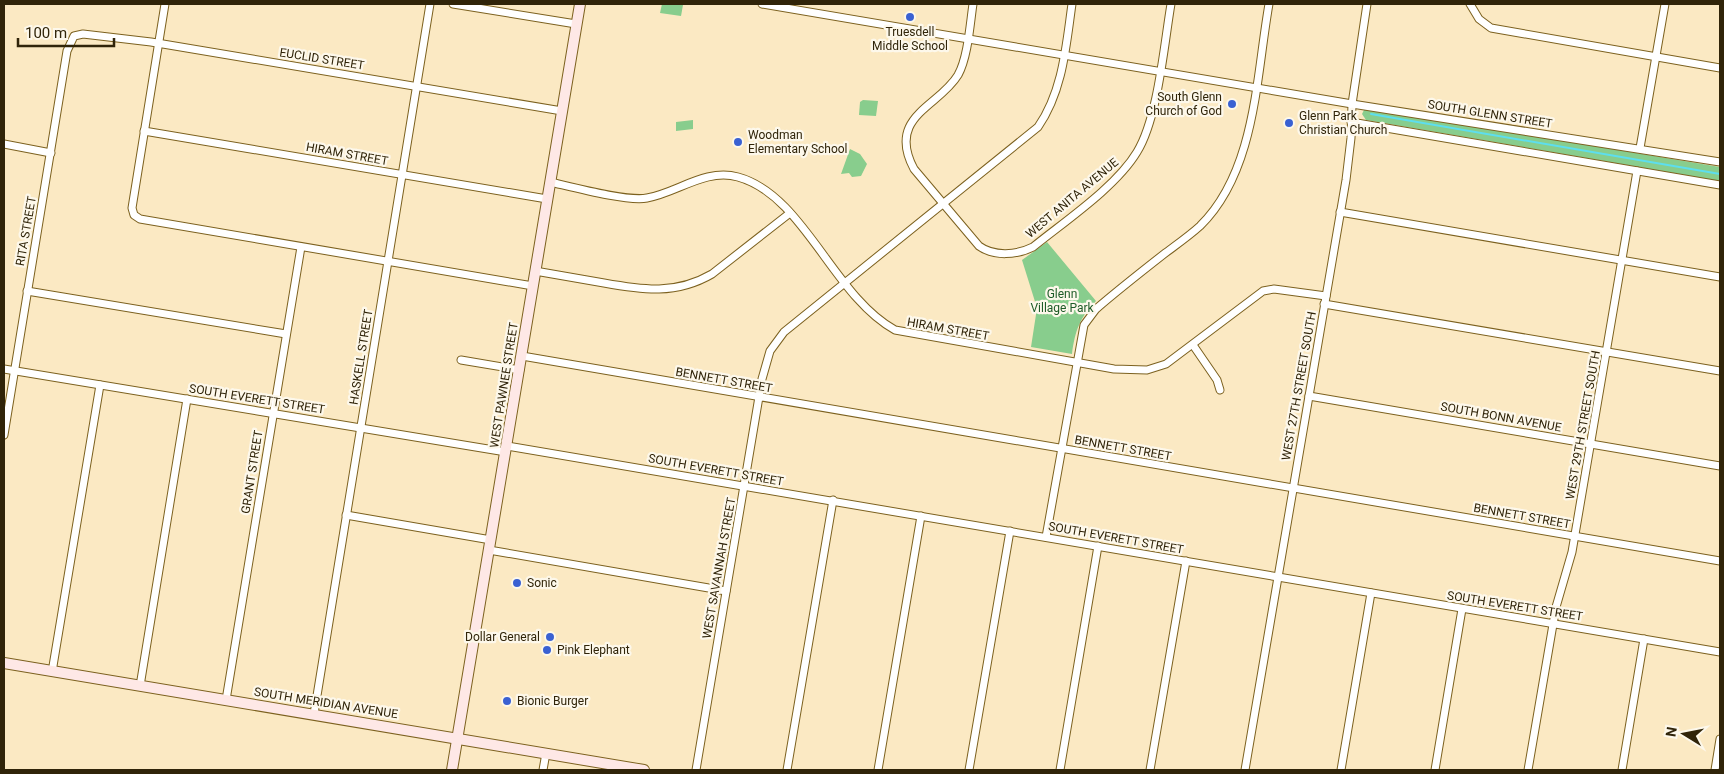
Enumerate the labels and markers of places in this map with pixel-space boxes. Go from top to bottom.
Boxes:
marker: Truesdell Middle School [904,11,916,23]
place label: Truesdell Middle School [872,25,948,53]
place label: South Glenn Church of God [1145,90,1222,118]
marker: South Glenn Church of God [1226,98,1238,110]
place label: Glenn Park Christian Church [1299,109,1387,137]
marker: Glenn Park Christian Church [1283,117,1295,129]
place label: Woodman Elementary School [748,128,848,156]
marker: Woodman Elementary School [732,136,744,148]
place label: Sonic [527,576,557,590]
marker: Sonic [511,577,523,589]
place label: Dollar General [465,630,540,644]
marker: Dollar General [544,631,556,643]
place label: Pink Elephant [557,643,630,657]
marker: Pink Elephant [541,644,553,656]
place label: Bionic Burger [517,694,588,708]
marker: Bionic Burger [501,695,513,707]

